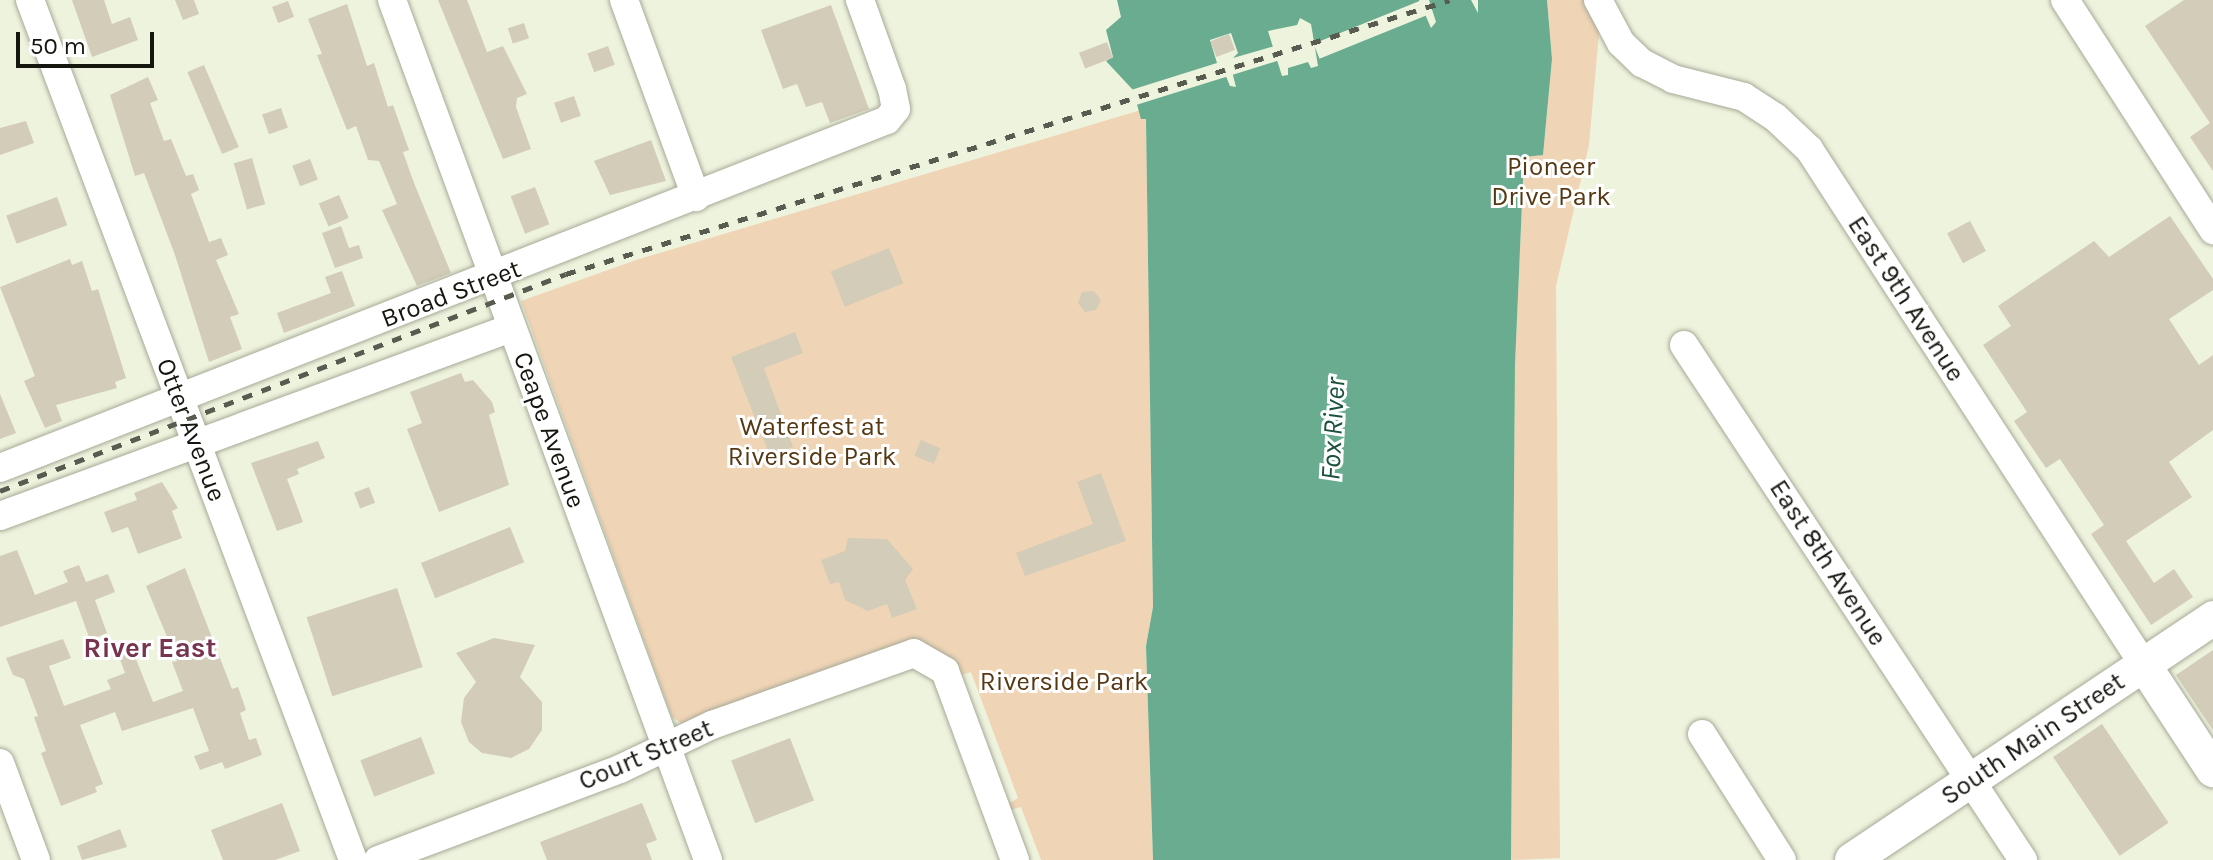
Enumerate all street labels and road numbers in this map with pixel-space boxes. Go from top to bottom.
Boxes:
street label: East 9th Avenue [1841,210,1971,388]
street label: Broad Street [377,253,525,335]
street label: Ceape Avenue [506,348,592,512]
street label: Otter Avenue [149,354,233,506]
street label: East 8th Avenue [1763,474,1893,652]
street label: South Main Street [1935,666,2131,812]
street label: Court Street [574,713,718,797]

